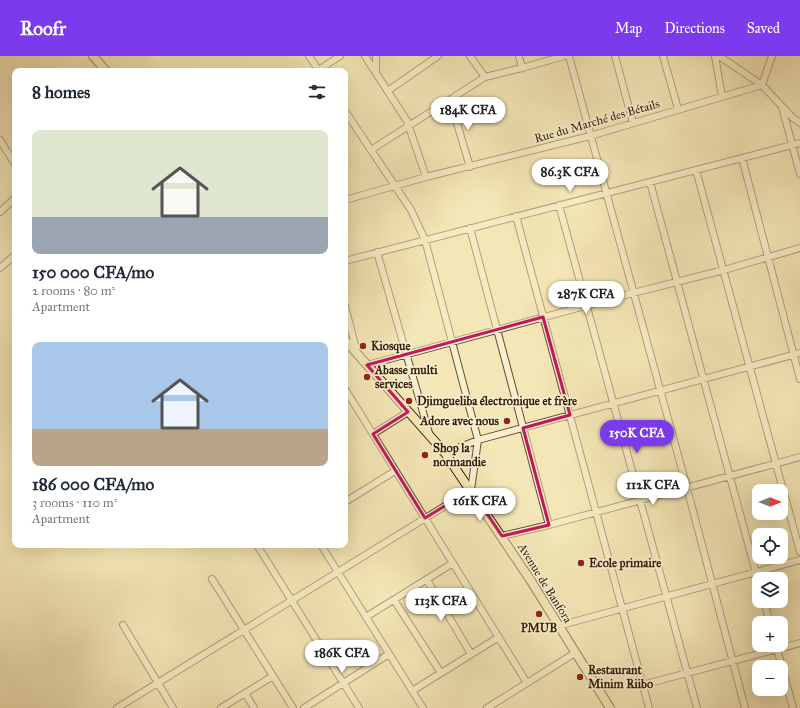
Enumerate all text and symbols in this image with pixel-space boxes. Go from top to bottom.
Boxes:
text: Roofr [20,17,66,40]
text: Map [615,20,642,37]
text: Directions [664,20,725,37]
text: Saved [747,20,780,37]
icon: filters [306,81,328,103]
text: 8 homes [32,82,90,103]
street label: Rue du Marché des Bétails [533,96,661,146]
pin: 184K CFA [427,97,509,131]
text: 184K CFA [440,102,496,118]
icon: home [144,156,216,228]
pin: 86.3K CFA [524,159,616,193]
text: 86.3K CFA [541,164,599,180]
text: 150 000 CFA/mo [32,262,154,283]
pin: 287K CFA [545,281,627,315]
text: 2 rooms · 80 m² [32,283,115,299]
text: 287K CFA [557,286,615,302]
text: Apartment [32,299,90,315]
place label: Kiosque [371,339,410,354]
marker: Kiosque [358,341,368,351]
place label: Abasse multi services [374,363,438,391]
icon: home [144,368,216,440]
marker: Abasse multi services [362,372,372,382]
place label: Djimgueliba électronique et frère [417,394,577,409]
marker: Djimgueliba électronique et frère [404,396,414,406]
place label: Adore avec nous [419,414,500,428]
marker: Adore avec nous [502,416,512,426]
pin: 150K CFA [596,420,678,454]
text: 150K CFA [609,425,665,441]
place label: Shop la normandie [433,441,486,469]
marker: Shop la normandie [420,450,430,460]
pin: 112K CFA [612,472,694,506]
text: 186 000 CFA/mo [32,474,154,495]
text: 112K CFA [626,477,680,493]
north arrow [752,484,788,520]
map controls [752,484,788,696]
pin: 161K CFA [439,488,521,522]
text: 161K CFA [453,493,507,509]
text: 3 rooms · 110 m² [32,495,117,511]
text: Apartment [32,511,90,527]
button: locate [752,528,788,564]
street label: Avenue de Banfora [514,540,576,626]
place label: Ecole primaire [589,556,661,571]
marker: Ecole primaire [576,558,586,568]
button: layers [752,572,788,608]
pin: 113K CFA [400,588,482,622]
text: 113K CFA [415,593,467,609]
marker: PMUB [534,609,544,619]
button: + [752,616,788,652]
place label: PMUB [521,621,557,635]
pin: 186K CFA [301,640,383,674]
text: 186K CFA [314,645,370,661]
button: − [752,660,788,696]
place label: Restaurant Minim Riibo [588,663,653,691]
marker: Restaurant Minim Riibo [575,672,585,682]

